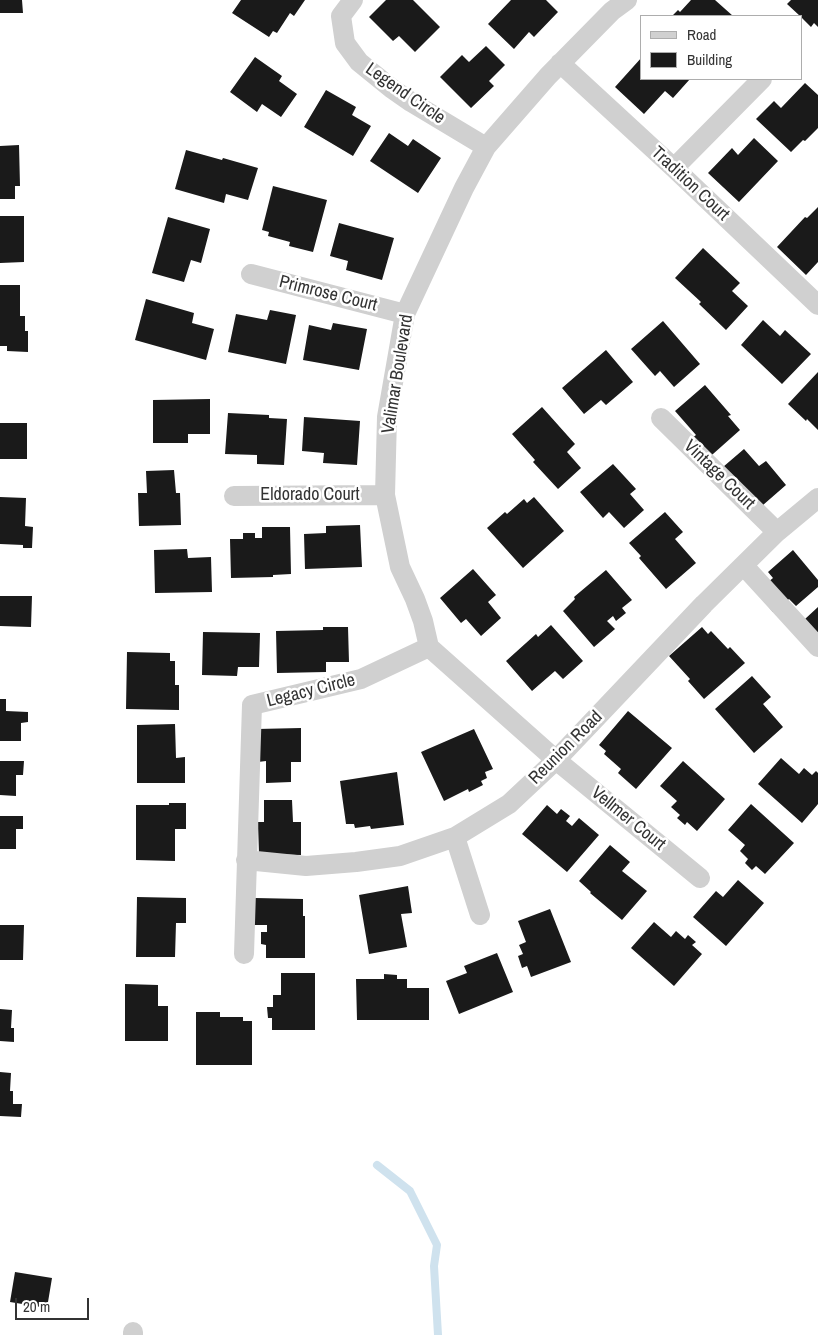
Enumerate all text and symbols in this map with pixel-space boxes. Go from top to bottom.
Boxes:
legend [640,15,803,80]
text: Road [687,24,716,45]
text: Building [687,49,732,70]
street label: Legend Circle [361,59,449,129]
street label: Tradition Court [647,142,733,226]
street label: Primrose Court [277,271,379,317]
street label: Valimar Boulevard [378,313,418,435]
street label: Vintage Court [679,436,759,514]
street label: Eldorado Court [260,484,360,506]
street label: Legacy Circle [265,670,357,712]
street label: Reunion Road [525,707,607,789]
street label: Vellmer Court [586,782,670,856]
scale bar [18,1288,91,1320]
text: 20 m [23,1296,50,1317]

